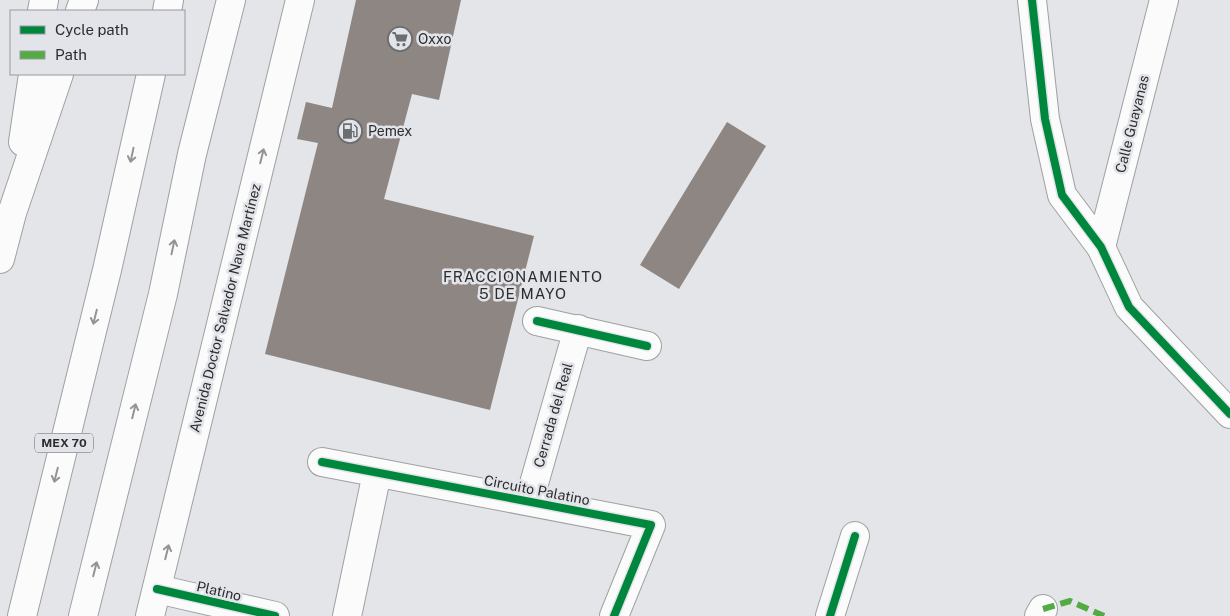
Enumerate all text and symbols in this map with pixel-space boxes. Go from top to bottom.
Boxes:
legend [10,10,185,75]
text: Cycle path [55,21,129,38]
supermarket icon: Oxxo [387,26,413,52]
place label: Oxxo [418,31,451,47]
text: Path [55,46,87,63]
street label: Calle Guayanas [1112,73,1152,175]
fuel station icon: Pemex [337,118,363,144]
place label: Pemex [368,123,412,139]
one-way arrow [127,147,136,163]
one-way arrow [258,148,267,164]
street label: Avenida Doctor Salvador Nava Martínez [186,182,264,434]
one-way arrow [169,239,179,255]
district label: FRACCIONAMIENTO 5 DE MAYO [443,268,603,302]
one-way arrow [90,309,100,325]
street label: Cerrada del Real [530,361,576,469]
one-way arrow [130,404,139,420]
road number: MEX 70 [35,433,93,452]
one-way arrow [51,466,61,482]
street label: Circuito Palatino [483,472,591,508]
one-way arrow [163,544,172,560]
one-way arrow [91,561,100,577]
street label: Platino [195,578,243,604]

